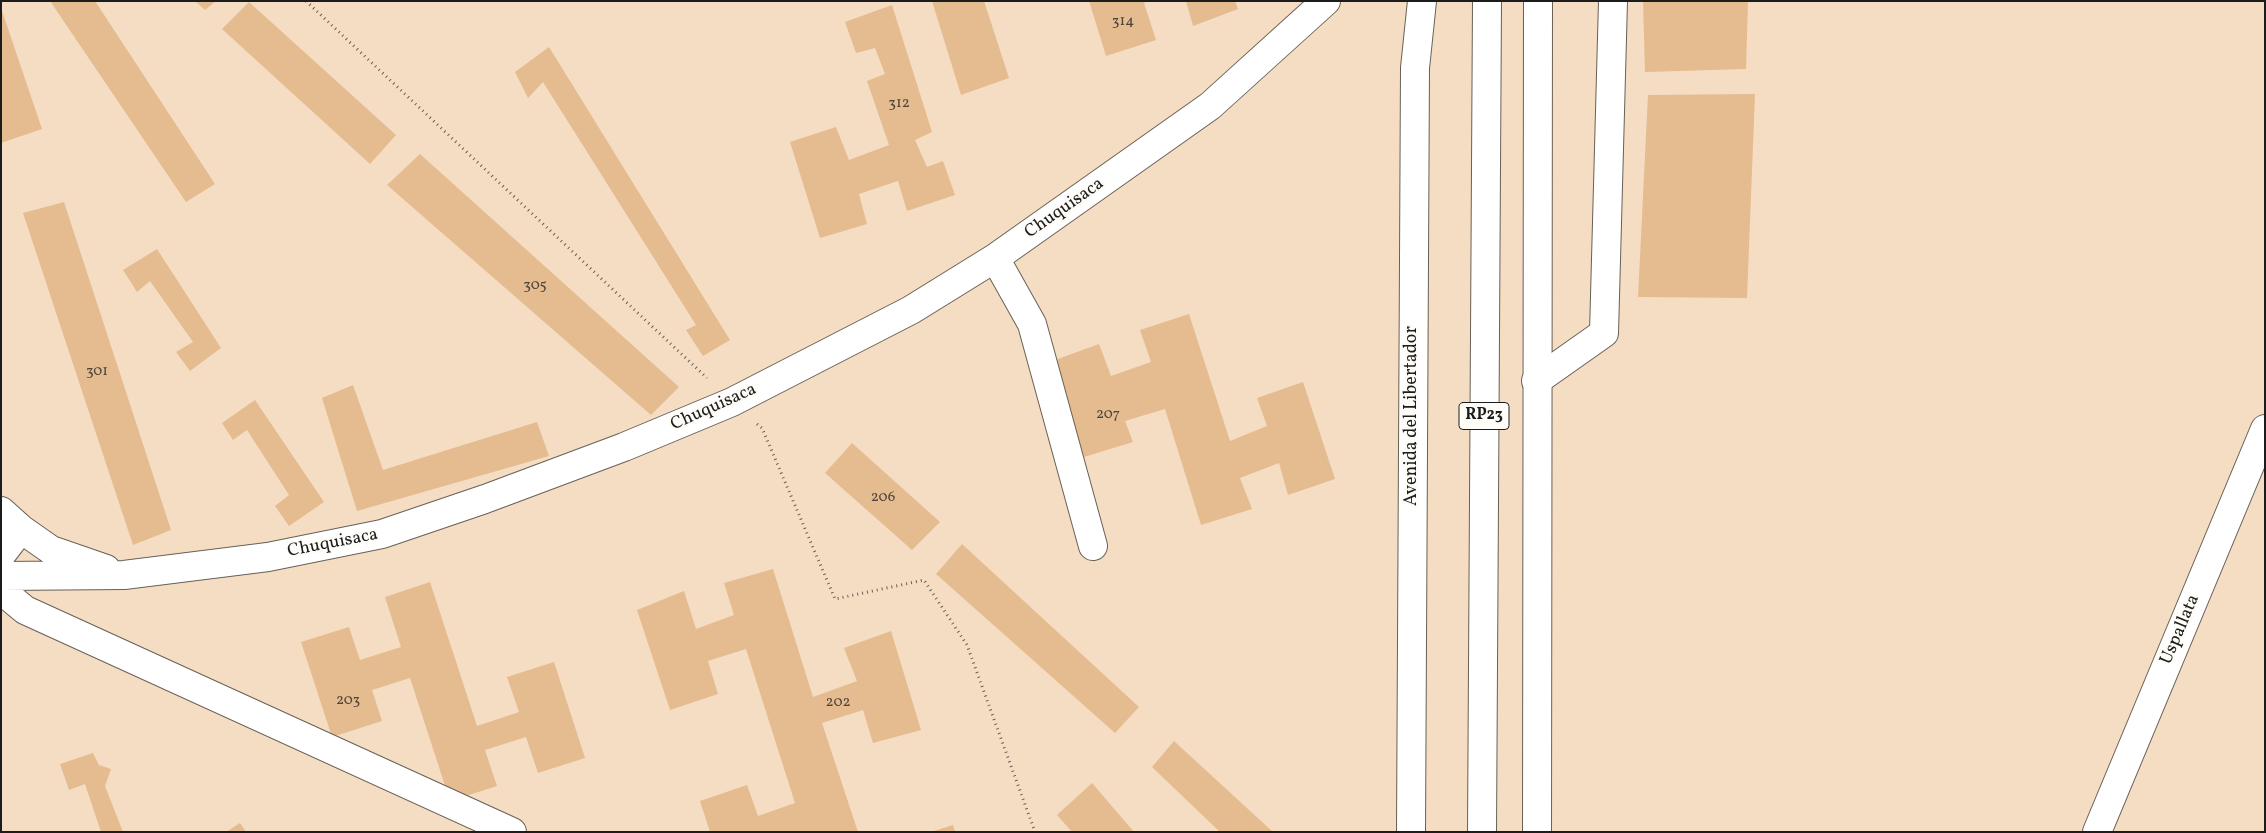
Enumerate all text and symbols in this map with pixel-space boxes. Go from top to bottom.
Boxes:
house number: 314 [1112,13,1134,31]
house number: 312 [888,95,910,113]
street label: Chuquisaca [1021,174,1109,244]
house number: 305 [523,277,547,295]
street label: Avenida del Libertador [1402,326,1424,506]
house number: 301 [86,363,108,381]
street label: Chuquisaca [668,379,760,437]
road number: RP23 [1459,402,1509,430]
house number: 207 [1096,406,1120,424]
house number: 206 [871,489,895,507]
street label: Chuquisaca [286,525,380,563]
street label: Uspallata [2157,592,2205,668]
house number: 203 [336,692,360,710]
house number: 202 [826,694,850,712]

